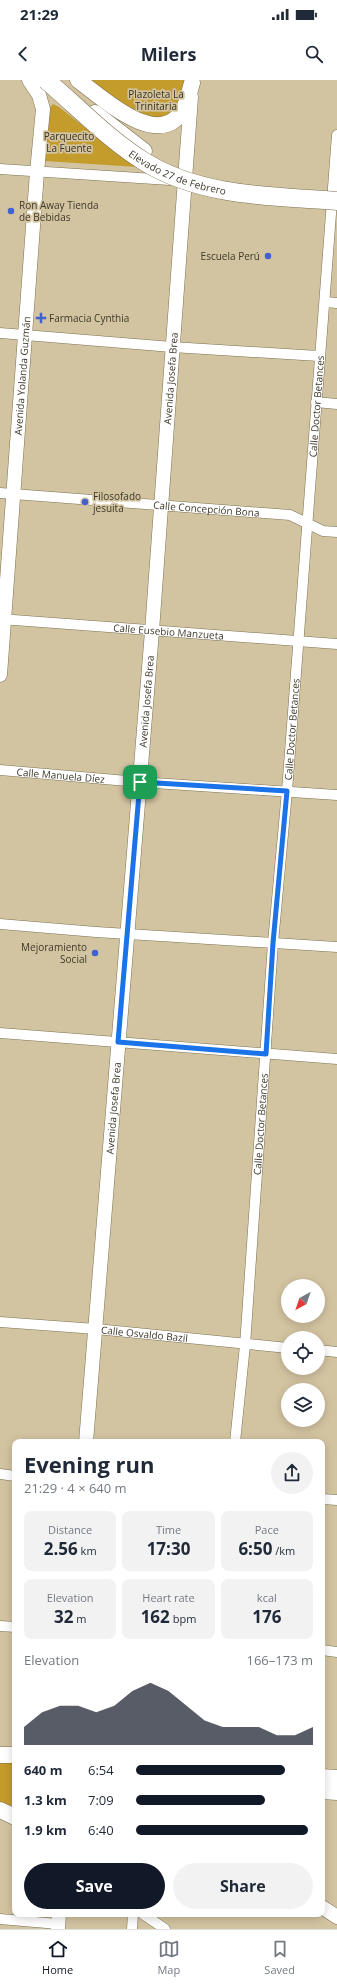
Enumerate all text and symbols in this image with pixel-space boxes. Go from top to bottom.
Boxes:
text: 21:29 [20,4,59,24]
text: Milers [141,42,196,66]
icon: back [12,43,34,65]
icon: search [303,43,325,65]
park label: Plazoleta La Trinitaria [128,87,184,113]
park label: Parquecito La Fuente [44,129,94,155]
street label: Elevado 27 de Febrero [126,146,227,198]
place label: Ron Away Tienda de Bebidas [19,198,99,224]
marker: Ron Away Tienda de Bebidas [6,206,16,216]
place label: Escuela Perú [201,249,260,263]
marker: Escuela Perú [263,251,273,261]
place label: Farmacia Cynthia [49,311,129,325]
marker: Farmacia Cynthia [36,313,46,323]
street label: Avenida Yolanda Guzmán [11,316,33,436]
street label: Avenida Josefa Brea [160,332,181,425]
street label: Calle Doctor Betances [305,355,327,458]
place label: Filosofado jesuita [92,489,141,515]
marker: Filosofado jesuita [80,497,90,507]
street label: Calle Concepción Bona [153,498,260,520]
street label: Calle Eusebio Manzueta [113,620,224,643]
street label: Avenida Josefa Brea [136,655,157,748]
street label: Calle Doctor Betances [281,678,303,781]
street label: Calle Manuela Díez [16,764,106,786]
pin [123,765,157,799]
icon: arrive [129,771,151,793]
place label: Mejoramiento Social [21,940,87,966]
marker: Mejoramiento Social [90,948,100,958]
street label: Avenida Josefa Brea [102,1062,124,1155]
street label: Calle Doctor Betances [250,1072,271,1175]
north arrow [281,1279,325,1323]
map controls [281,1279,325,1427]
street label: Calle Osvaldo Bazil [100,1323,189,1345]
button: locate [281,1331,325,1375]
button: layers [281,1383,325,1427]
text: Evening run [24,1449,155,1479]
button: share [271,1452,313,1494]
text: 21:29 · 4 × 640 m [24,1479,127,1497]
text: Distance [48,1522,92,1537]
text: Time [156,1522,181,1537]
text: Pace [255,1522,279,1537]
text: 2.56 [44,1537,78,1560]
text: 17:30 [147,1537,190,1560]
text: 6:50 [238,1537,272,1560]
text: km [78,1543,97,1558]
text: /km [272,1543,295,1558]
text: Elevation [47,1590,94,1605]
text: Heart rate [142,1590,195,1605]
text: kcal [257,1590,277,1605]
text: 32 [54,1605,73,1628]
text: 162 [141,1605,170,1628]
text: 176 [252,1605,281,1628]
text: m [73,1611,86,1626]
text: bpm [170,1611,196,1626]
text: Elevation [24,1651,79,1669]
text: 166–173 m [246,1651,313,1669]
text: 640 m [24,1761,62,1779]
text: 6:54 [88,1761,114,1779]
text: 1.3 km [24,1791,67,1809]
text: 7:09 [88,1791,114,1809]
text: 1.9 km [24,1821,67,1839]
text: 6:40 [88,1821,114,1839]
button: Save [24,1863,165,1909]
button: Share [173,1863,313,1909]
tab: Home [42,1938,73,1977]
tab: Map [157,1938,180,1977]
tab: Saved [264,1938,295,1977]

